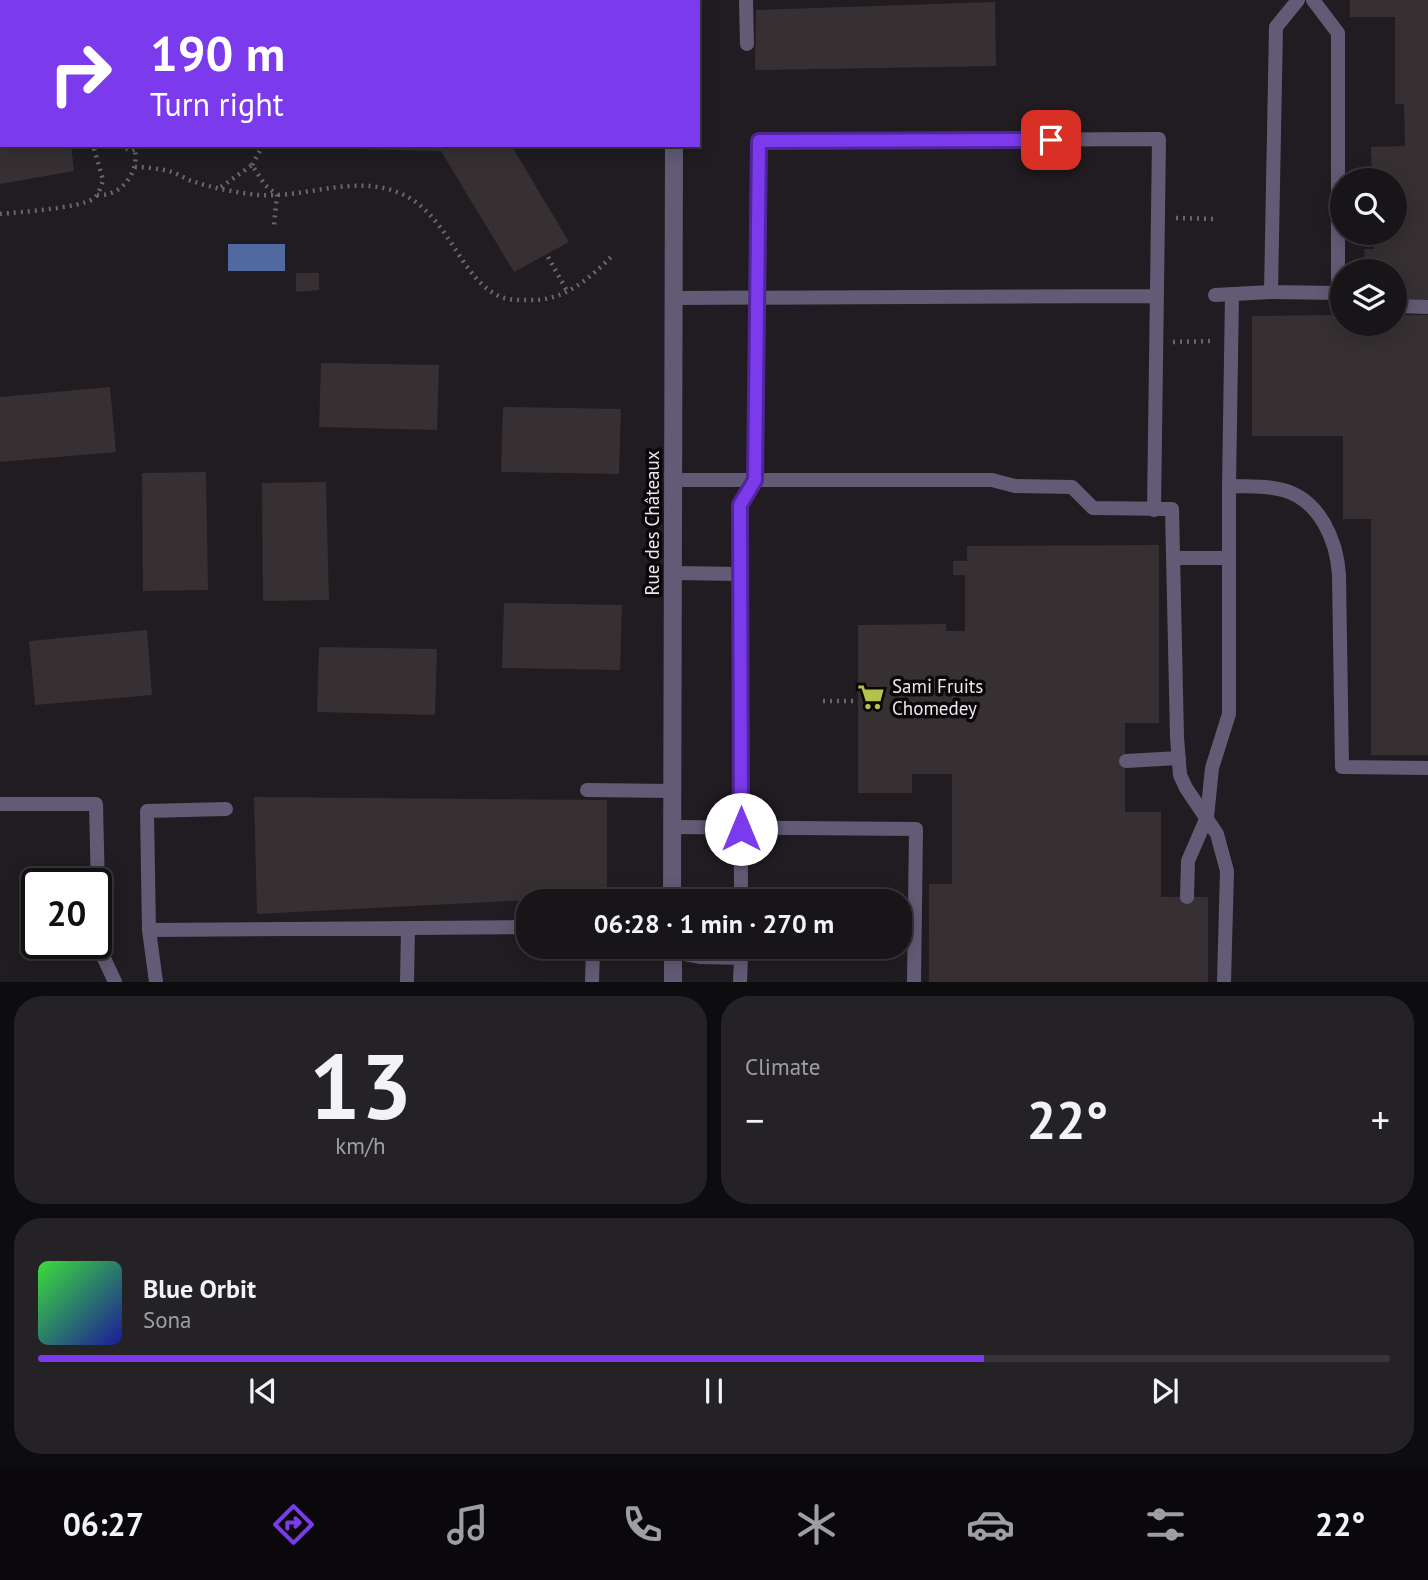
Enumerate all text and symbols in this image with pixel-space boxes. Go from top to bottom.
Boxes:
text: 190 m [150,21,285,85]
icon: right [35,28,126,119]
text: Turn right [150,83,284,125]
pin [1021,110,1081,170]
icon: arrive [1032,121,1070,159]
map controls [1330,168,1407,336]
button: search [1330,168,1407,245]
button: layers [1330,259,1407,336]
street label: Rue des Châteaux [640,450,664,596]
place label: Sami Fruits Chomedey [892,674,983,720]
supermarket icon: Sami Fruits Chomedey [856,682,886,712]
position arrow [704,792,778,866]
speed limit sign: 20 [21,868,112,959]
text: 06:28 · 1 min · 270 m [594,907,834,940]
text: 13 [309,1026,412,1144]
text: Climate [745,1052,820,1081]
text: 22° [1027,1086,1108,1153]
text: − [745,1095,764,1144]
text: + [1371,1095,1390,1144]
text: km/h [335,1131,386,1160]
text: Blue Orbit [143,1272,256,1305]
text: Sona [143,1305,192,1334]
icon: previous [244,1372,282,1410]
icon: pause [695,1372,733,1410]
icon: next [1146,1372,1184,1410]
icon: directions [269,1500,318,1549]
icon: music [443,1500,492,1549]
icon: phone [618,1500,667,1549]
icon: climate [792,1500,841,1549]
icon: car [966,1500,1015,1549]
icon: filters [1141,1500,1190,1549]
text: 06:27 [63,1503,144,1545]
text: 22° [1315,1503,1365,1545]

